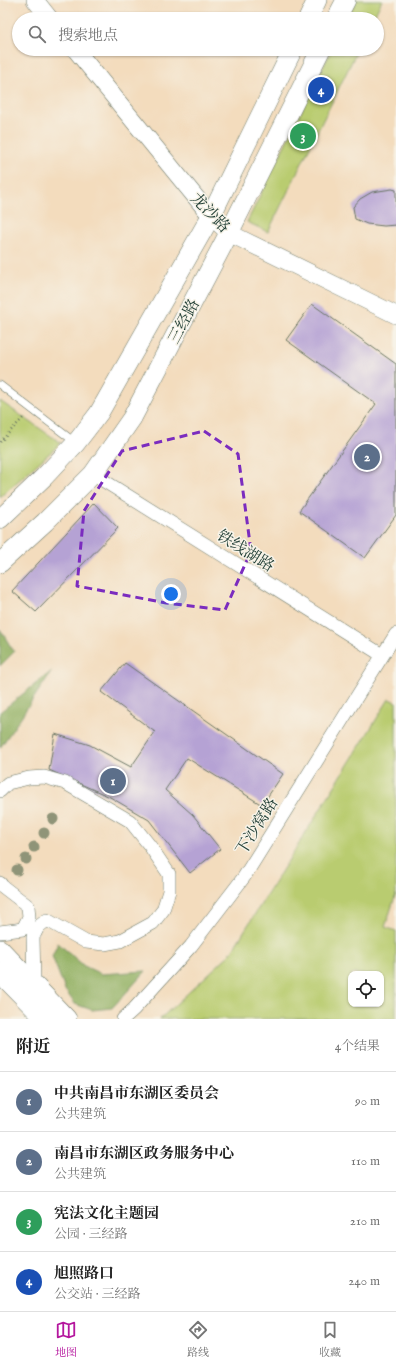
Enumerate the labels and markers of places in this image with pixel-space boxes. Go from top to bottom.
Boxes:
pin: 4 [308,75,334,105]
pin: 3 [290,121,316,151]
pin: 2 [354,442,380,472]
pin: 1 [100,766,126,796]

